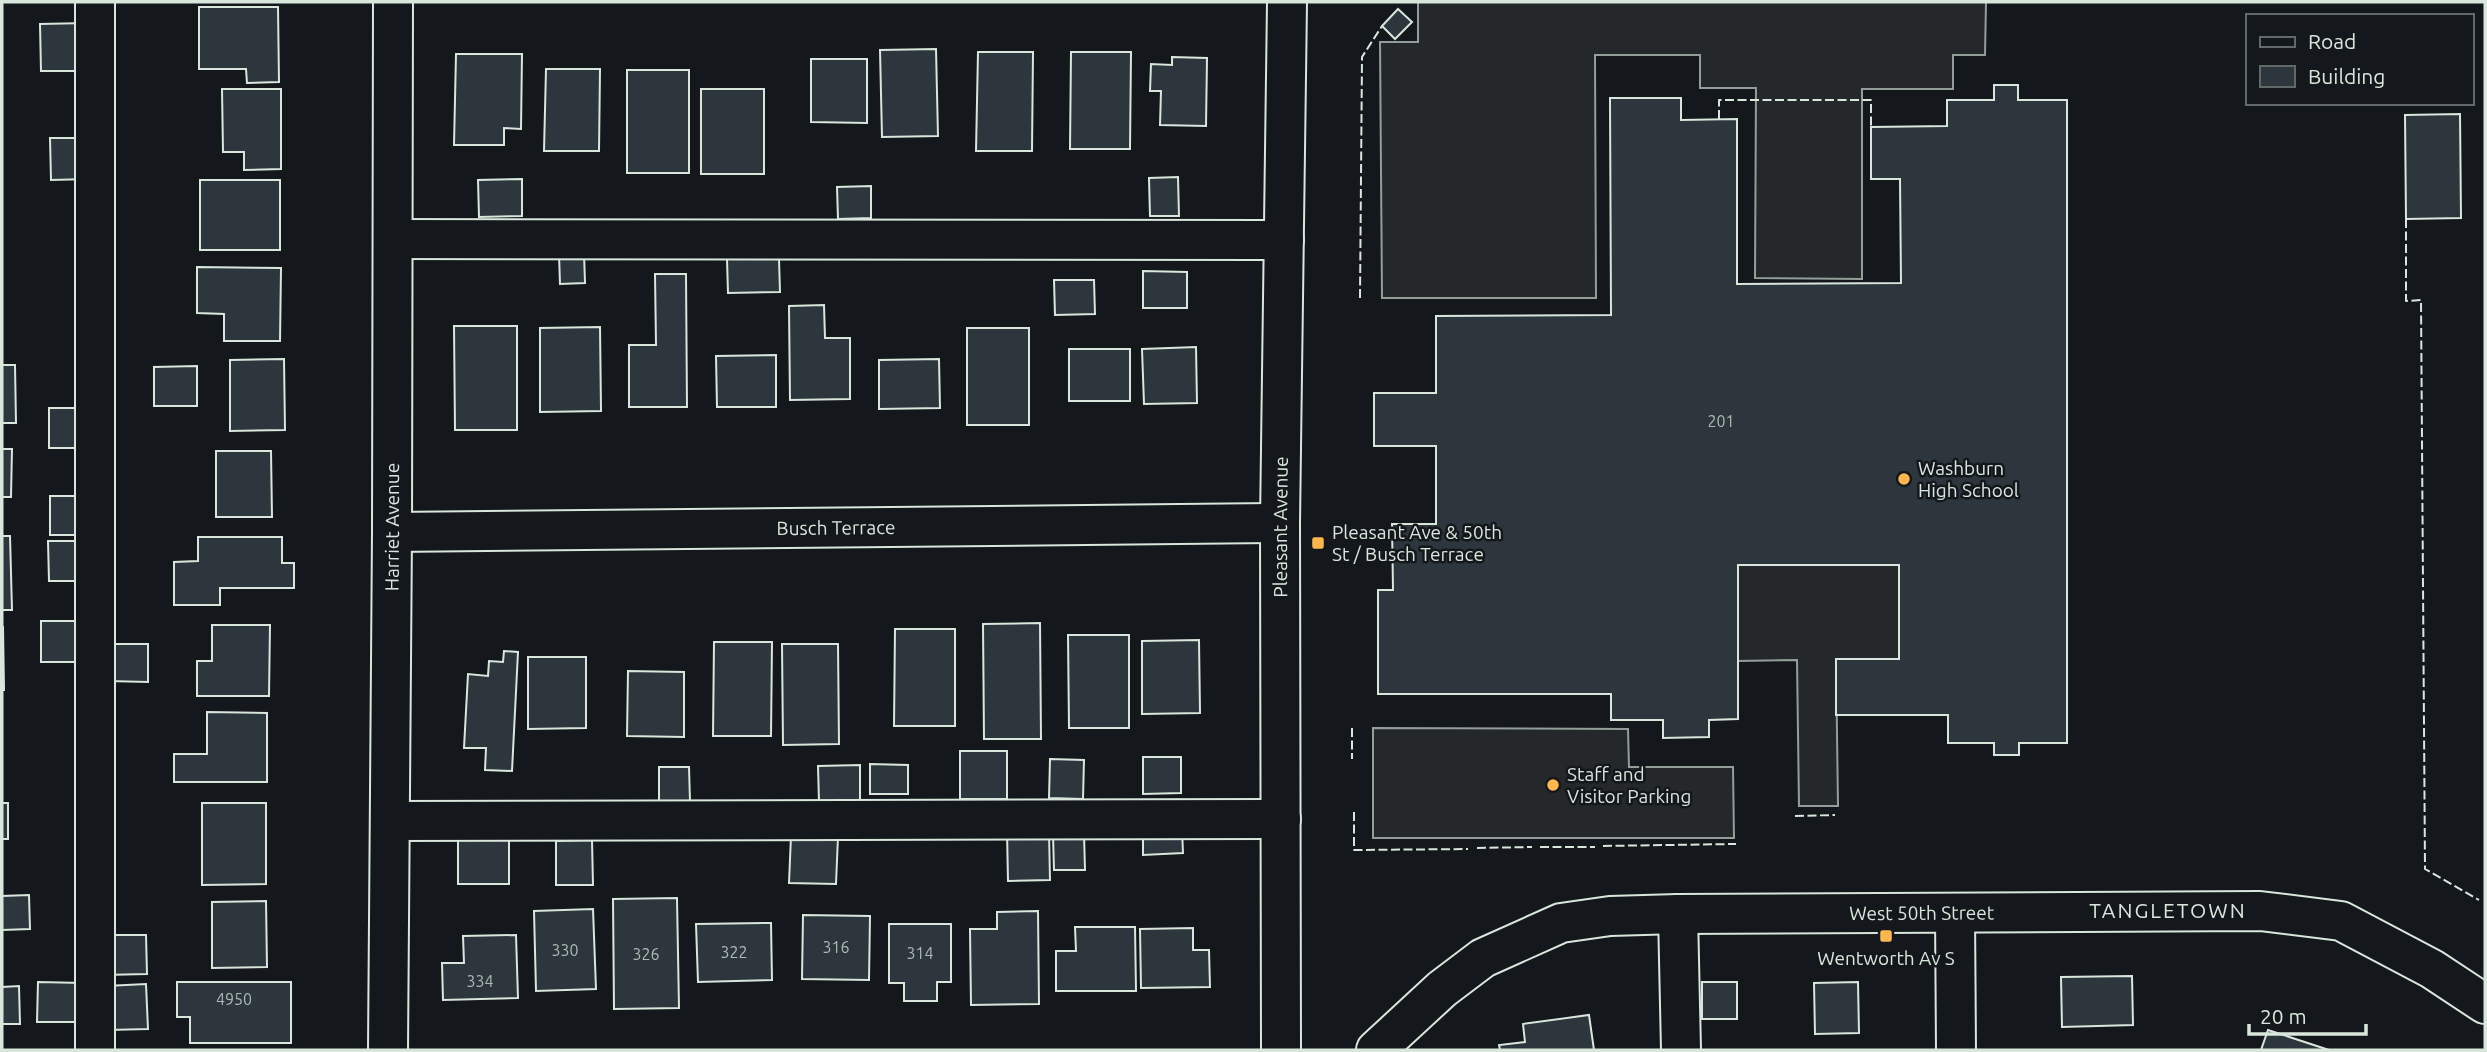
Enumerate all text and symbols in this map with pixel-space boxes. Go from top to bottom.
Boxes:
legend [2246,14,2473,105]
text: Road [2308,29,2356,53]
text: Building [2308,64,2385,88]
house number: 201 [1707,412,1735,430]
street label: Pleasant Avenue [1269,456,1292,598]
place label: Washburn High School [1918,457,2019,501]
street label: Harriet Avenue [381,463,403,591]
marker: Washburn High School [1896,471,1912,487]
street label: Busch Terrace [776,516,896,539]
place label: Pleasant Ave & 50th St / Busch Terrace [1332,521,1502,565]
marker: Pleasant Ave & 50th St / Busch Terrace [1310,535,1326,551]
place label: Staff and Visitor Parking [1567,763,1691,807]
marker: Staff and Visitor Parking [1545,777,1561,793]
district label: TANGLETOWN [2089,898,2247,922]
street label: West 50th Street [1849,901,1995,924]
marker: Wentworth Av S [1878,928,1894,944]
house number: 316 [822,938,850,956]
house number: 330 [551,941,579,959]
house number: 322 [720,943,748,961]
house number: 314 [906,944,934,962]
house number: 326 [632,945,660,963]
place label: Wentworth Av S [1817,947,1955,969]
house number: 334 [466,972,494,990]
house number: 4950 [216,990,252,1008]
scale bar [2249,992,2366,1036]
text: 20 m [2260,1004,2307,1028]

